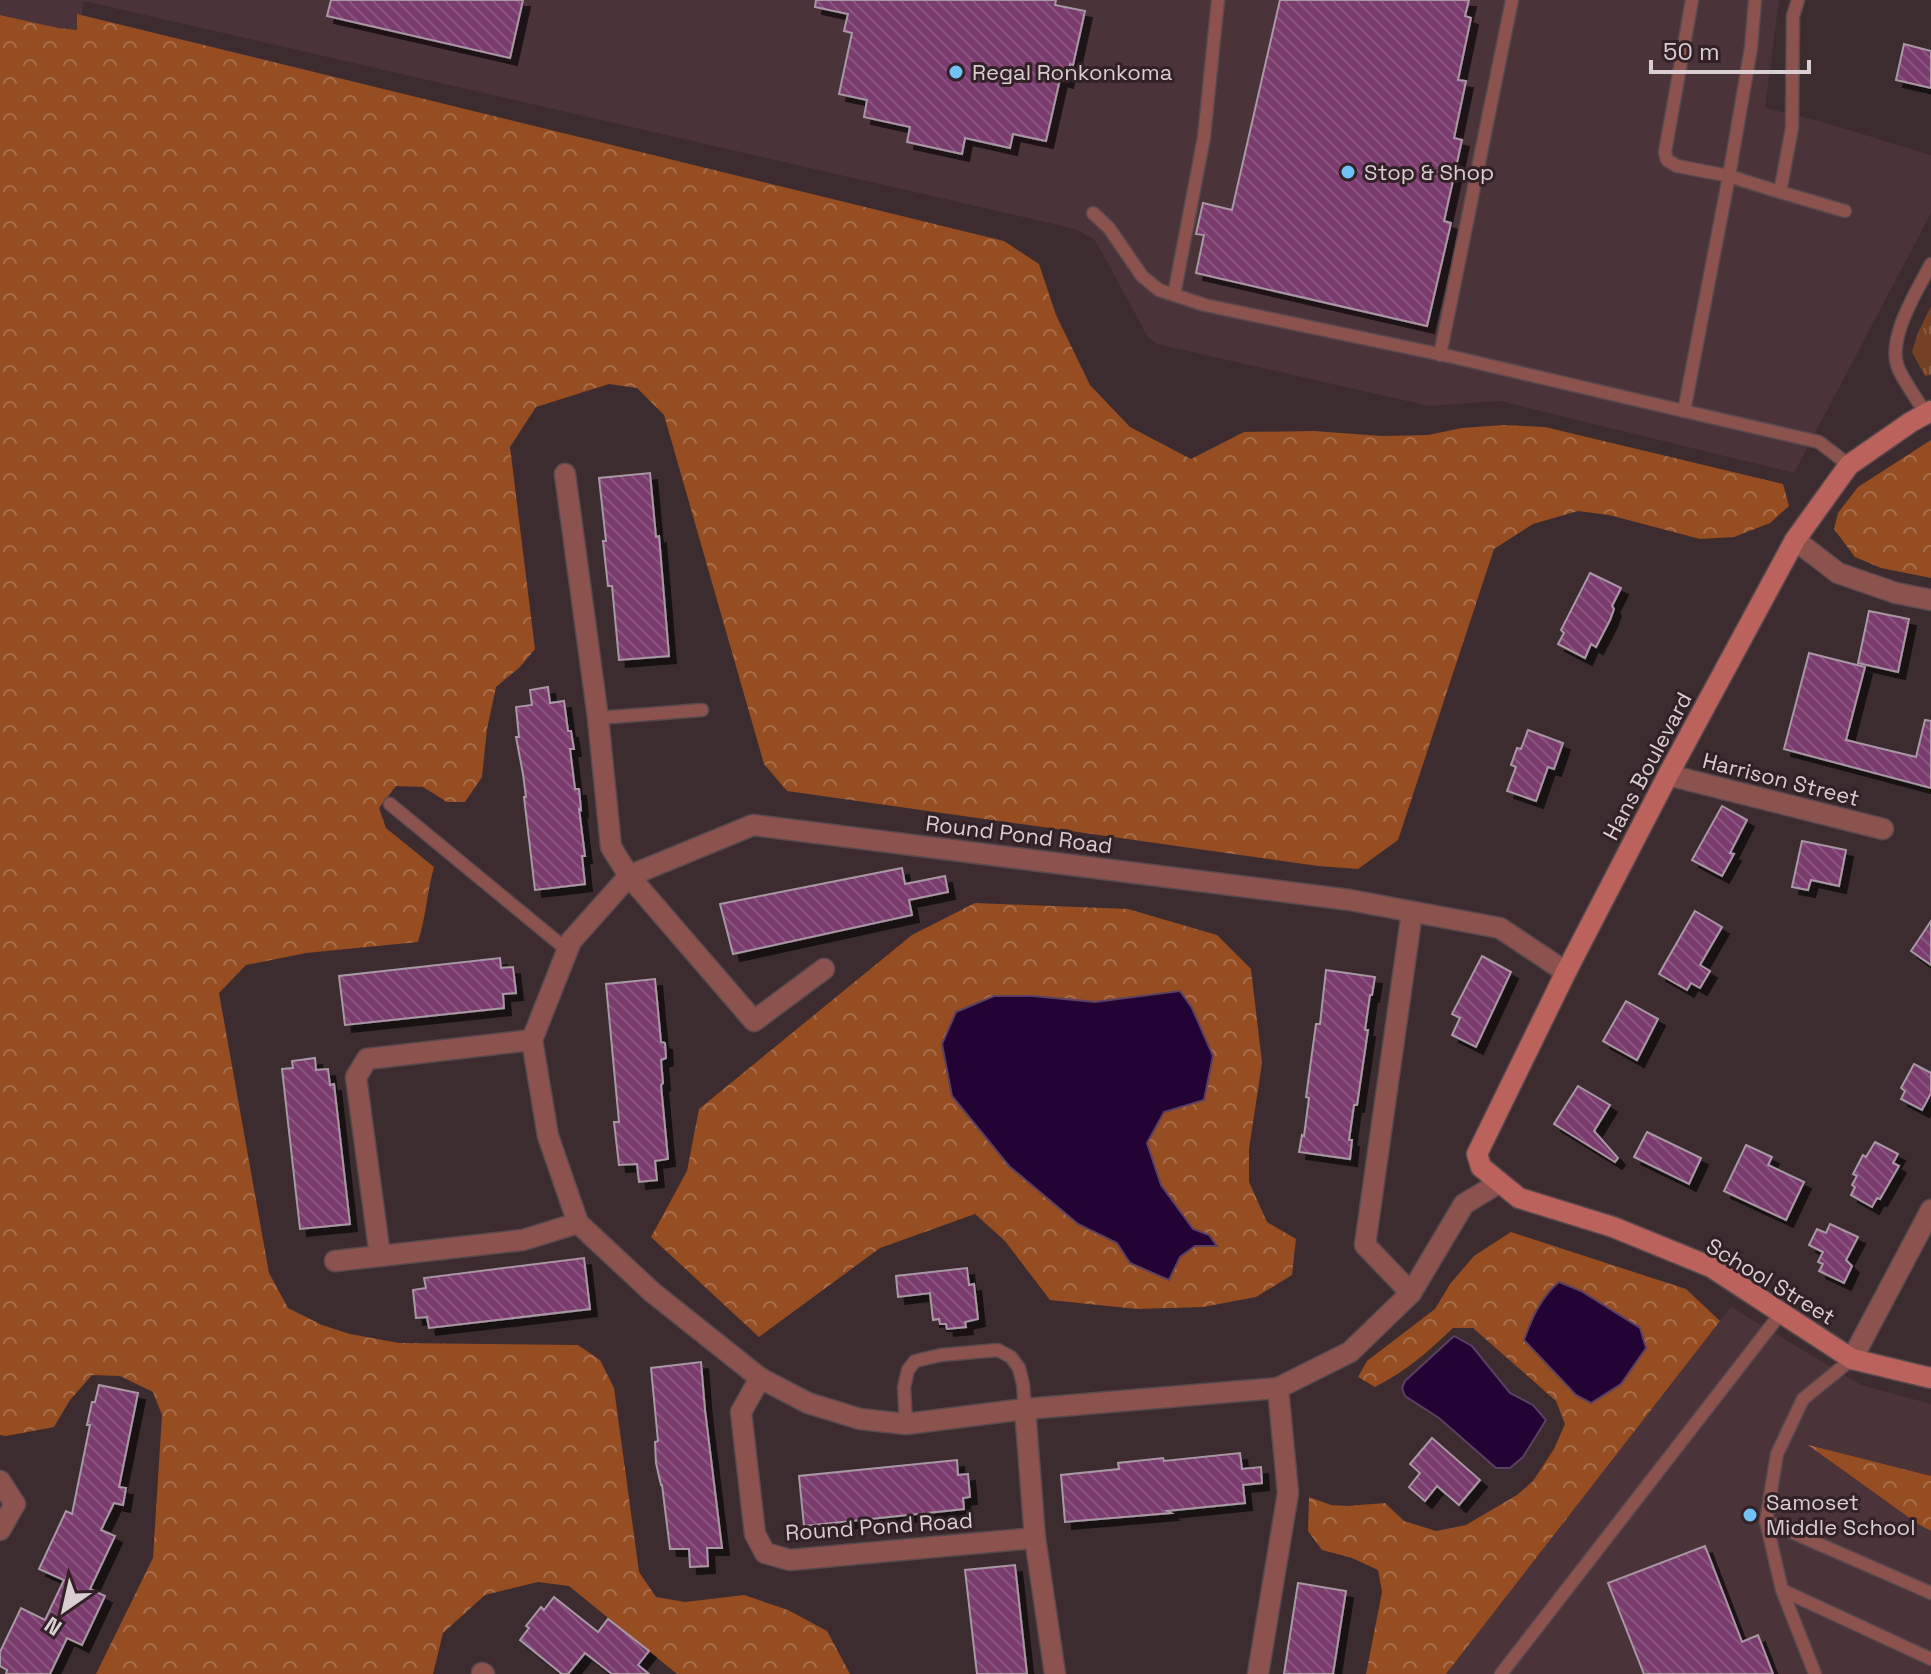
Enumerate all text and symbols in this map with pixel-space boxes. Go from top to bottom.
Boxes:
scale bar [1651,24,1809,74]
text: 50 m [1663,36,1720,67]
place label: Regal Ronkonkoma [972,58,1173,86]
marker: Regal Ronkonkoma [947,63,965,81]
place label: Stop & Shop [1364,158,1494,186]
marker: Stop & Shop [1339,163,1357,181]
street label: Hans Boulevard [1596,687,1698,845]
street label: Harrison Street [1700,746,1862,812]
street label: Round Pond Road [924,809,1114,859]
street label: School Street [1701,1232,1841,1330]
place label: Samoset Middle School [1766,1488,1916,1541]
street label: Round Pond Road [784,1505,974,1547]
marker: Samoset Middle School [1741,1506,1759,1524]
north arrow [24,1570,104,1650]
text: N [39,1611,67,1642]

